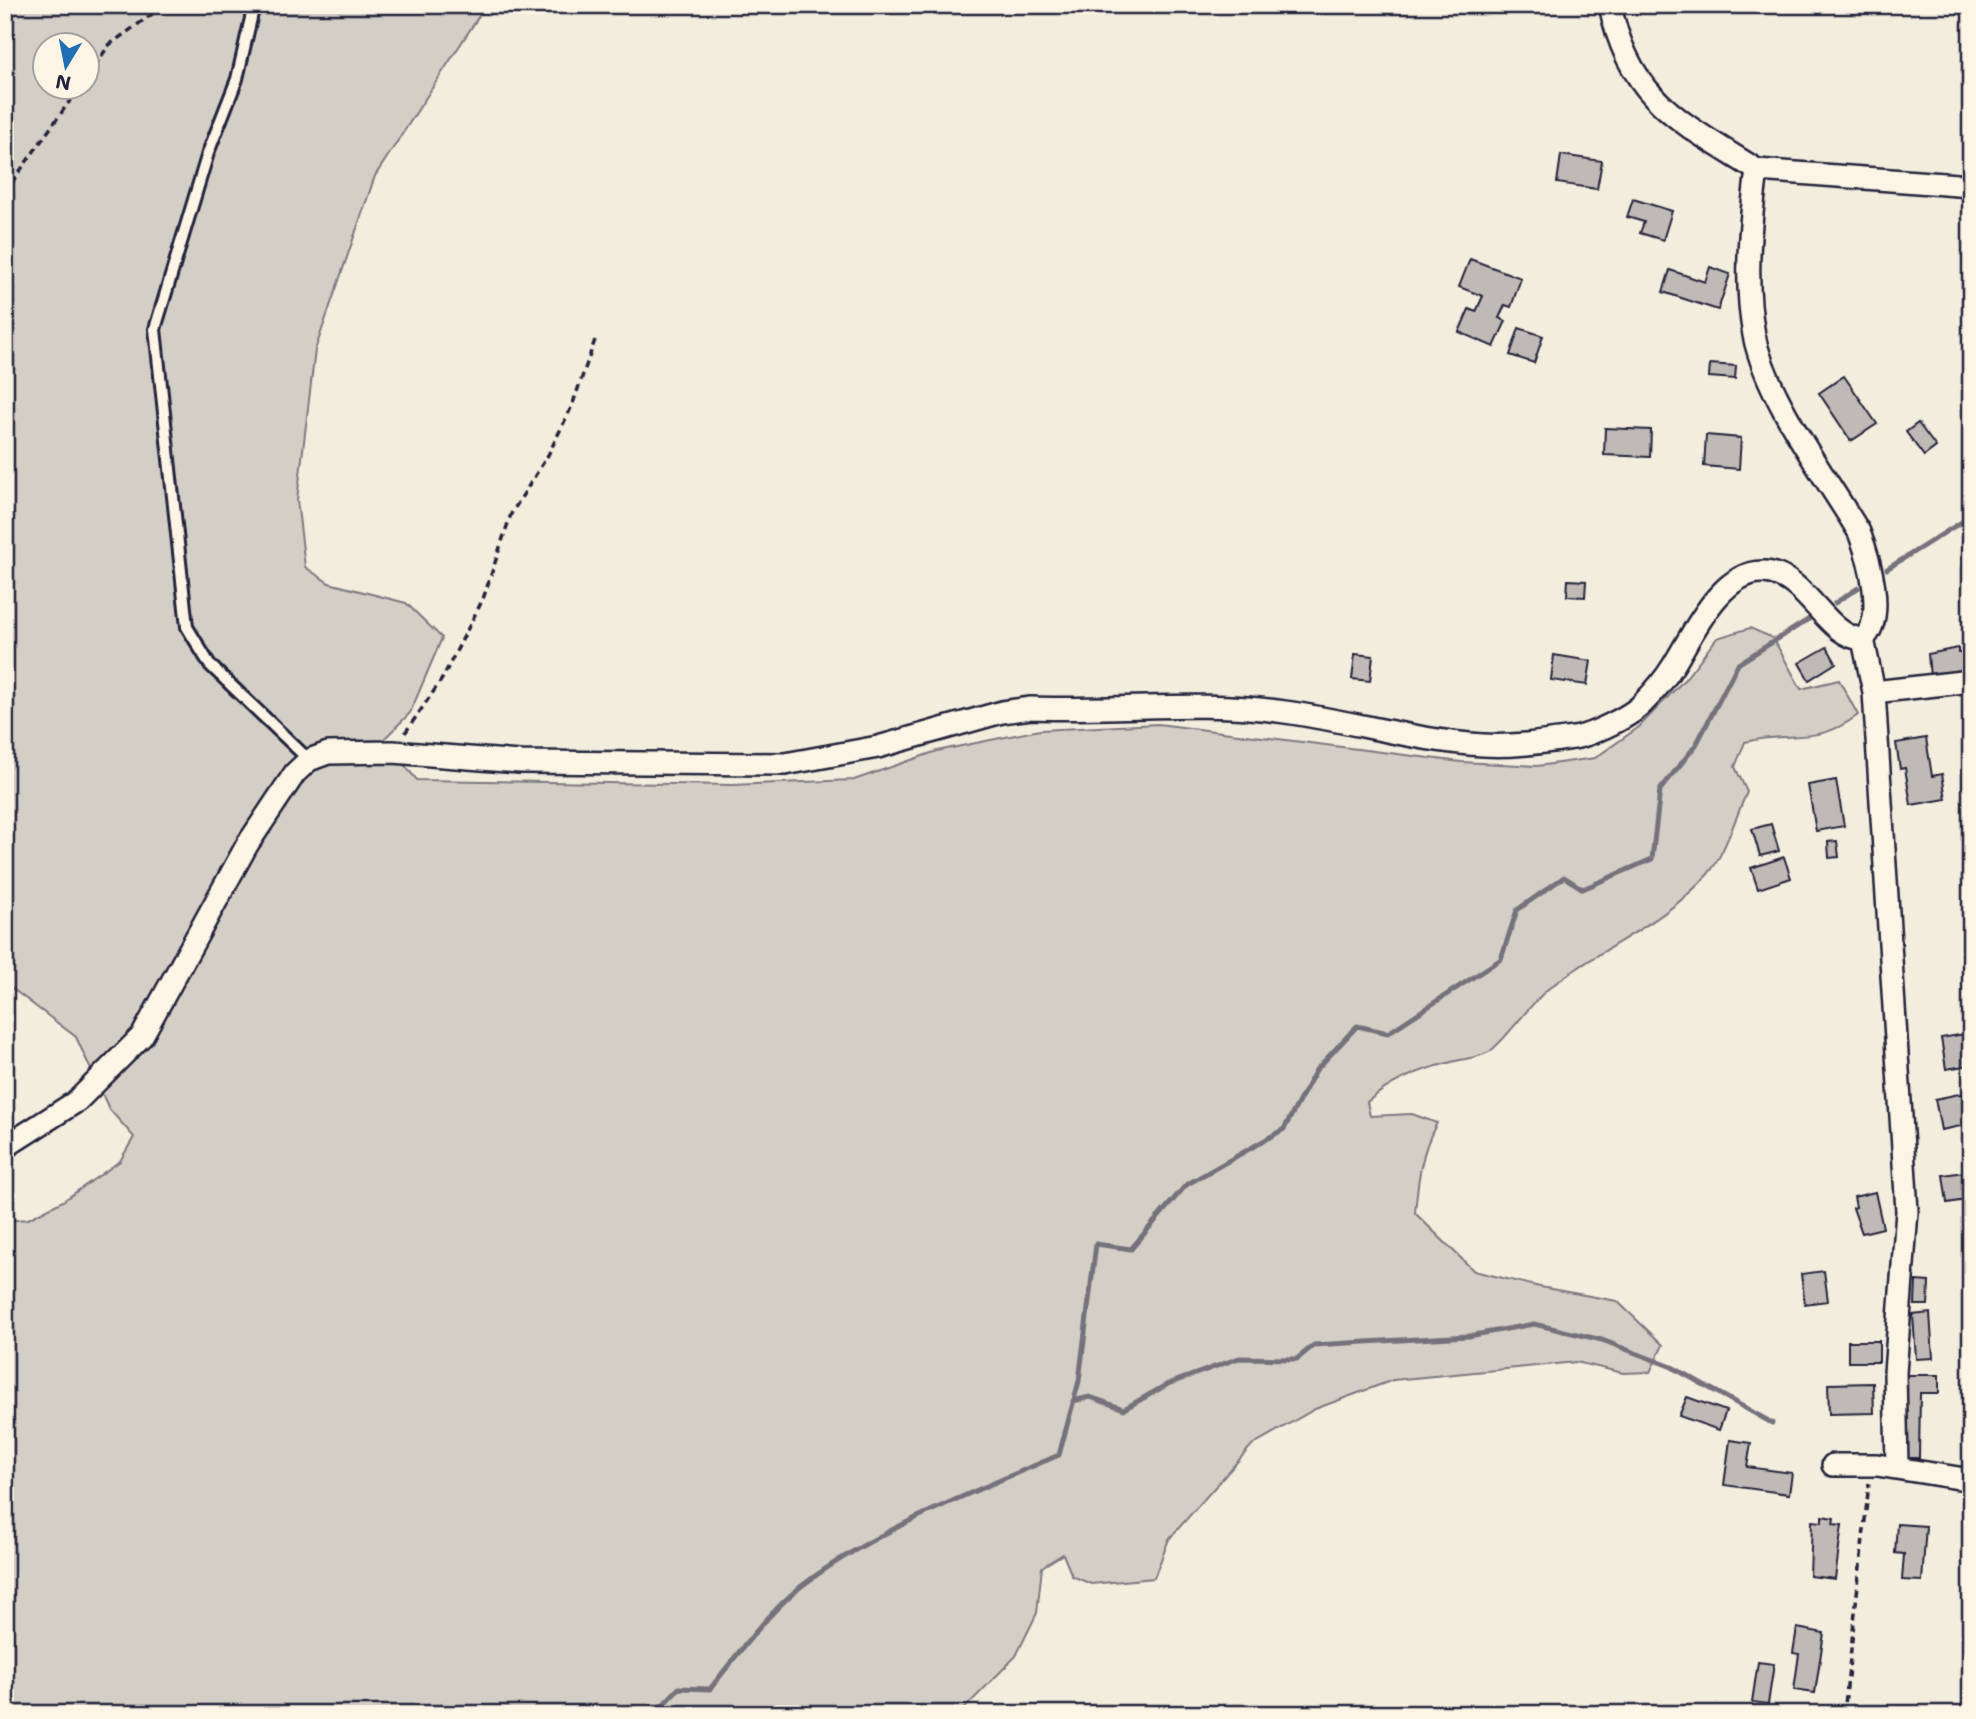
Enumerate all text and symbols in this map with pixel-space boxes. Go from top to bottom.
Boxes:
north arrow [32,32,102,102]
text: N [54,69,73,96]

